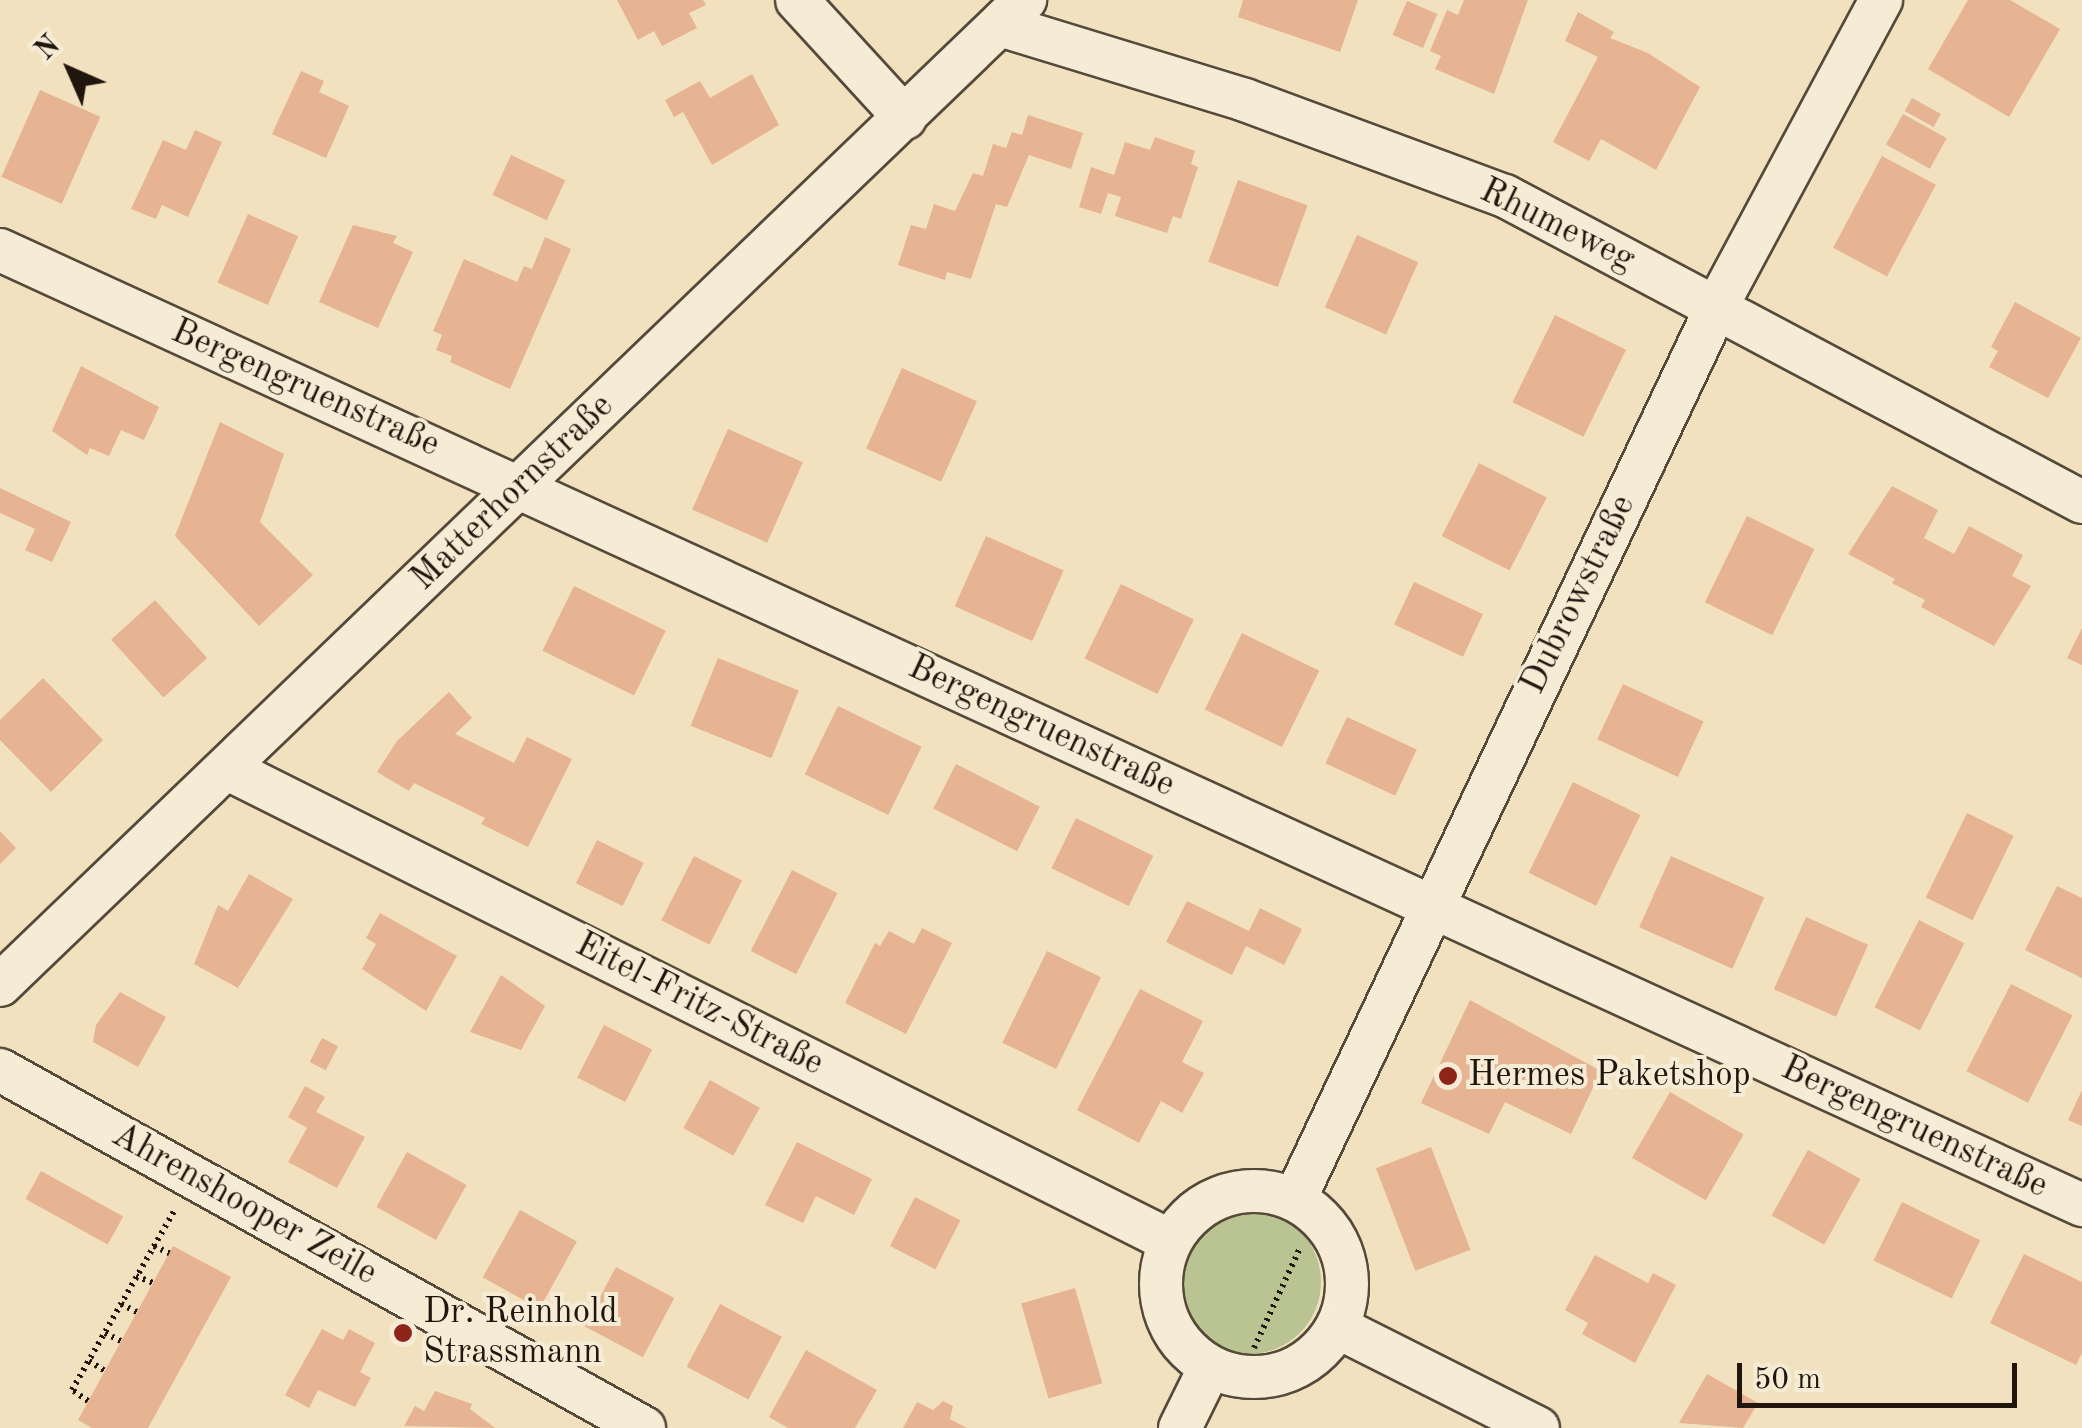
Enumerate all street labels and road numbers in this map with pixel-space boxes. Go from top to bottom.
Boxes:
street label: Rhumeweg [1473,170,1641,282]
street label: Bergengruenstraße [164,311,446,467]
street label: Matterhornstraße [403,386,623,600]
street label: Dubrowstraße [1513,489,1645,701]
street label: Bergengruenstraße [901,647,1181,807]
street label: Eitel-Fritz-Straße [568,924,830,1086]
street label: Bergengruenstraße [1774,1048,2054,1208]
street label: Ahrenshooper Zeile [104,1115,384,1295]

